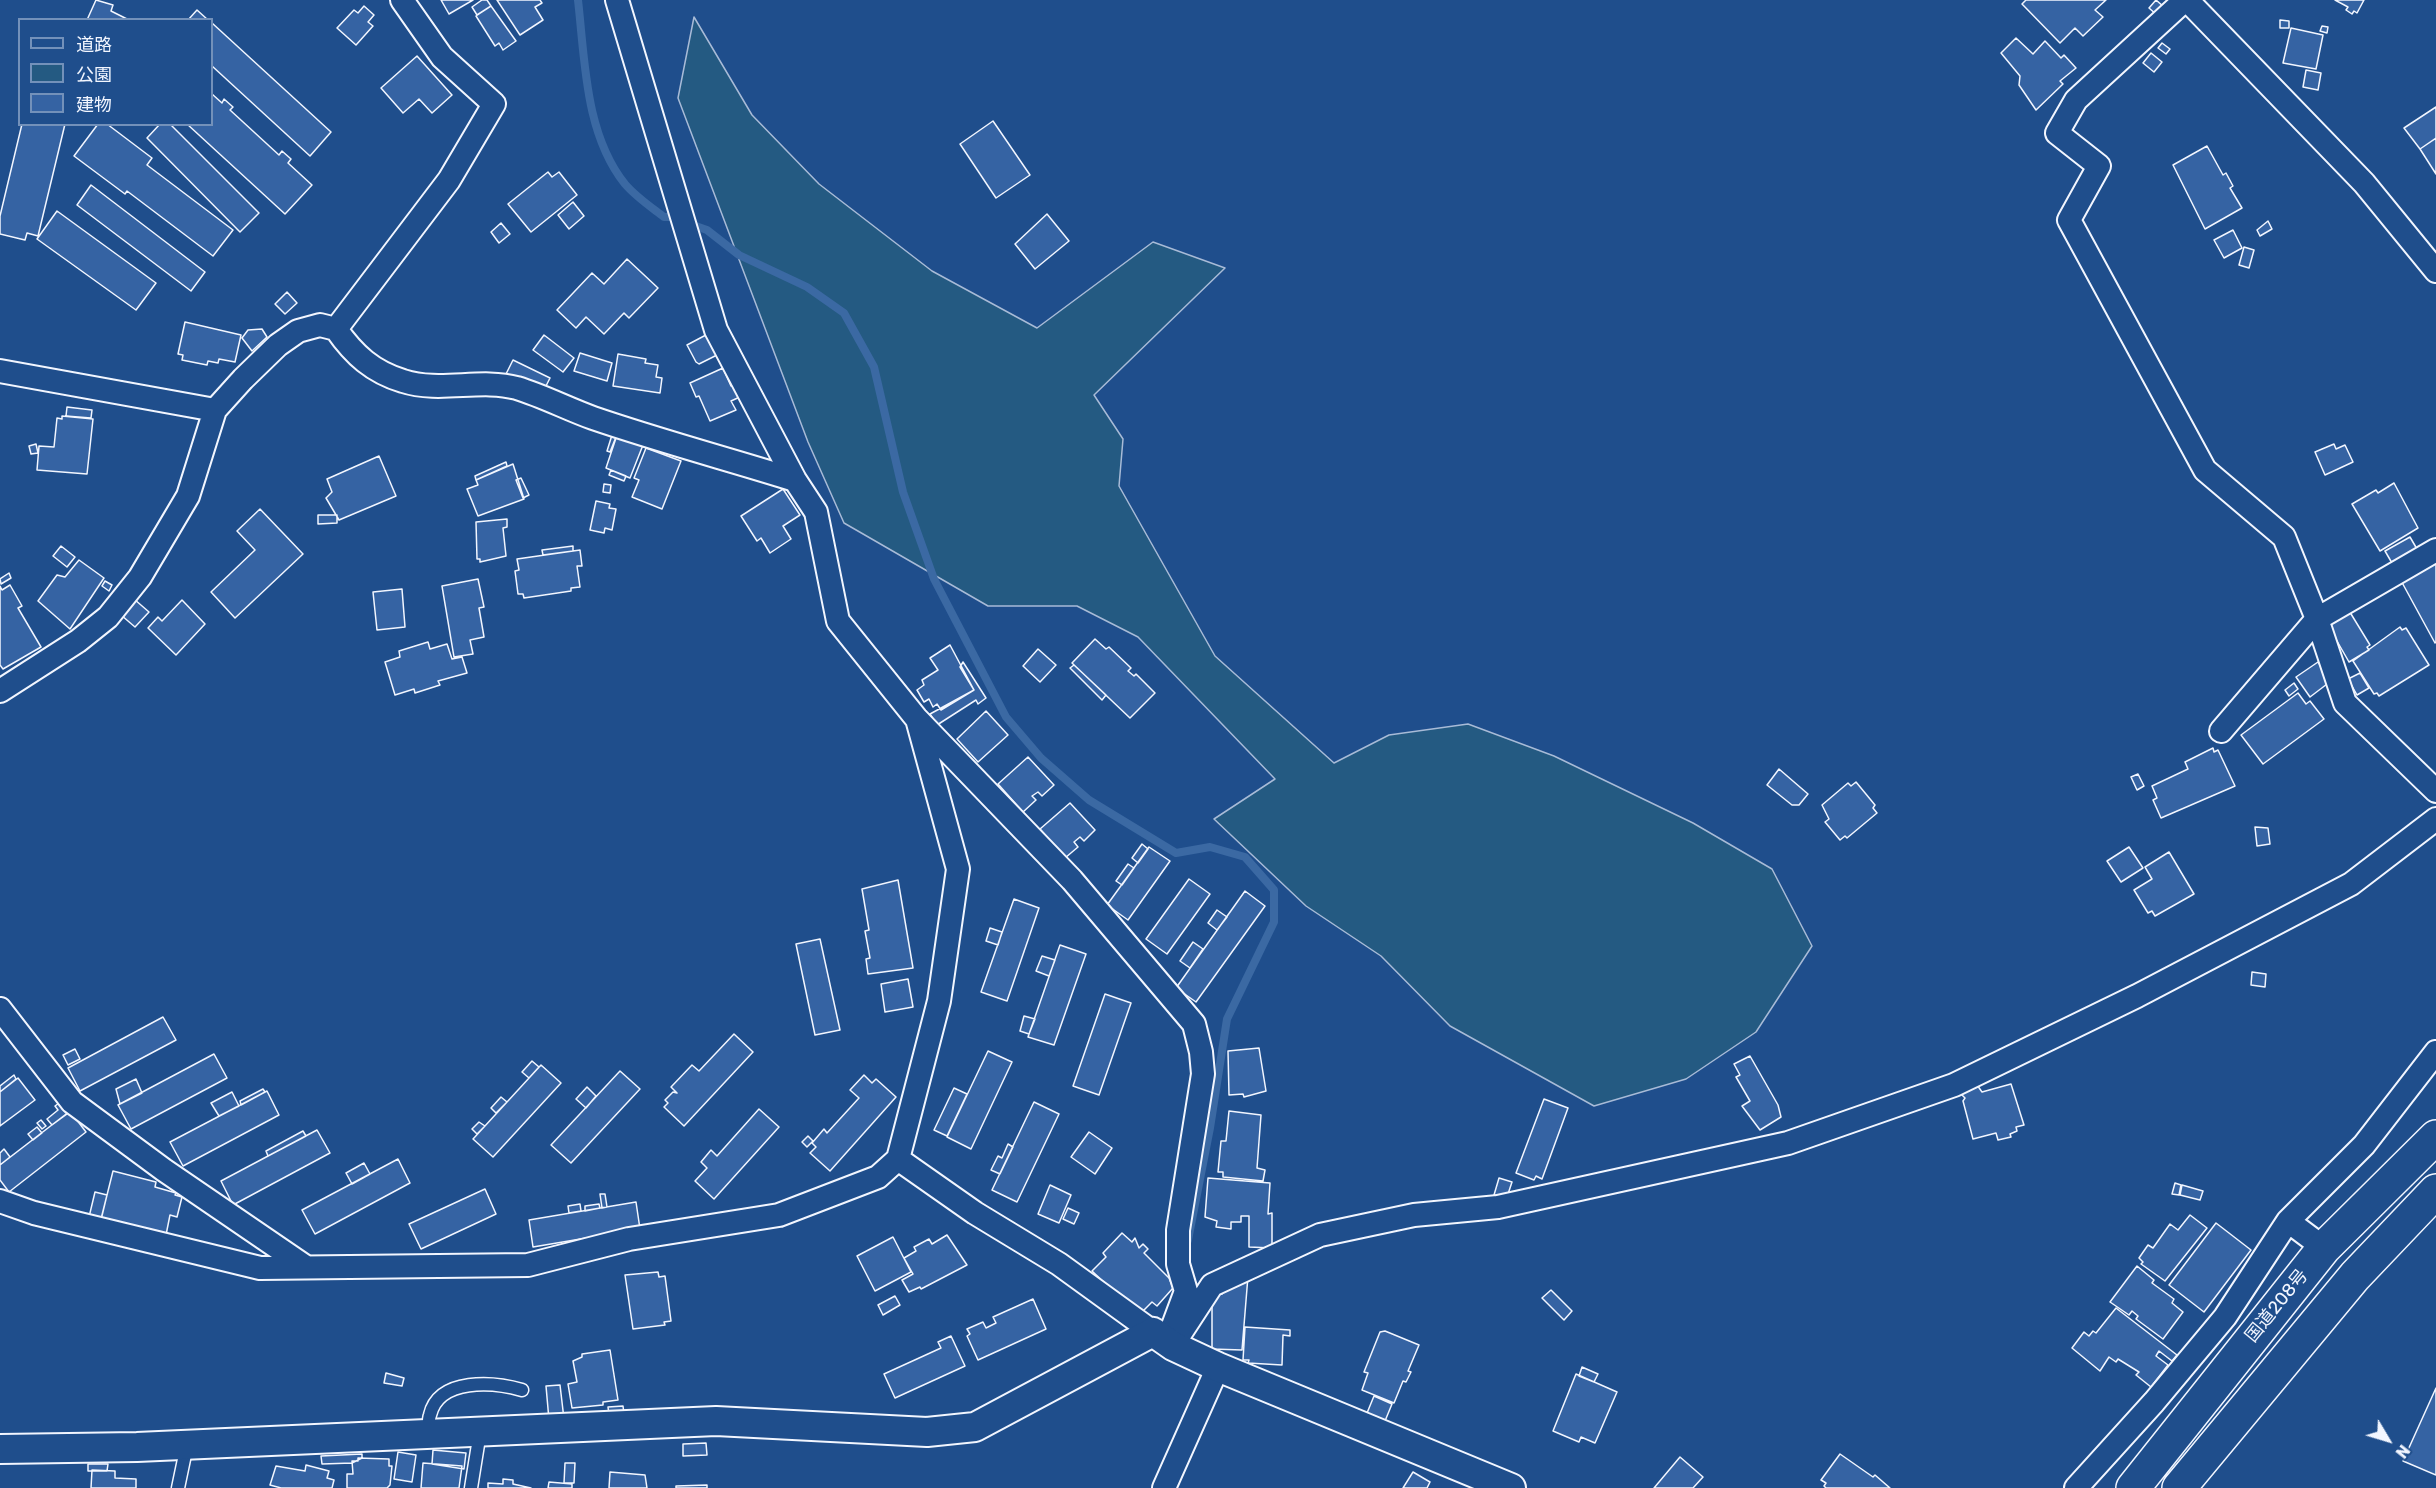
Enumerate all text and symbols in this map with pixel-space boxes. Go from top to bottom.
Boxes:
legend [18,18,213,126]
text: 道路 [76,34,112,56]
text: 公園 [76,64,112,86]
text: 建物 [76,94,112,116]
street label: 国道208号 [2241,1265,2313,1347]
north arrow [2358,1410,2418,1470]
text: N [2392,1441,2414,1462]

